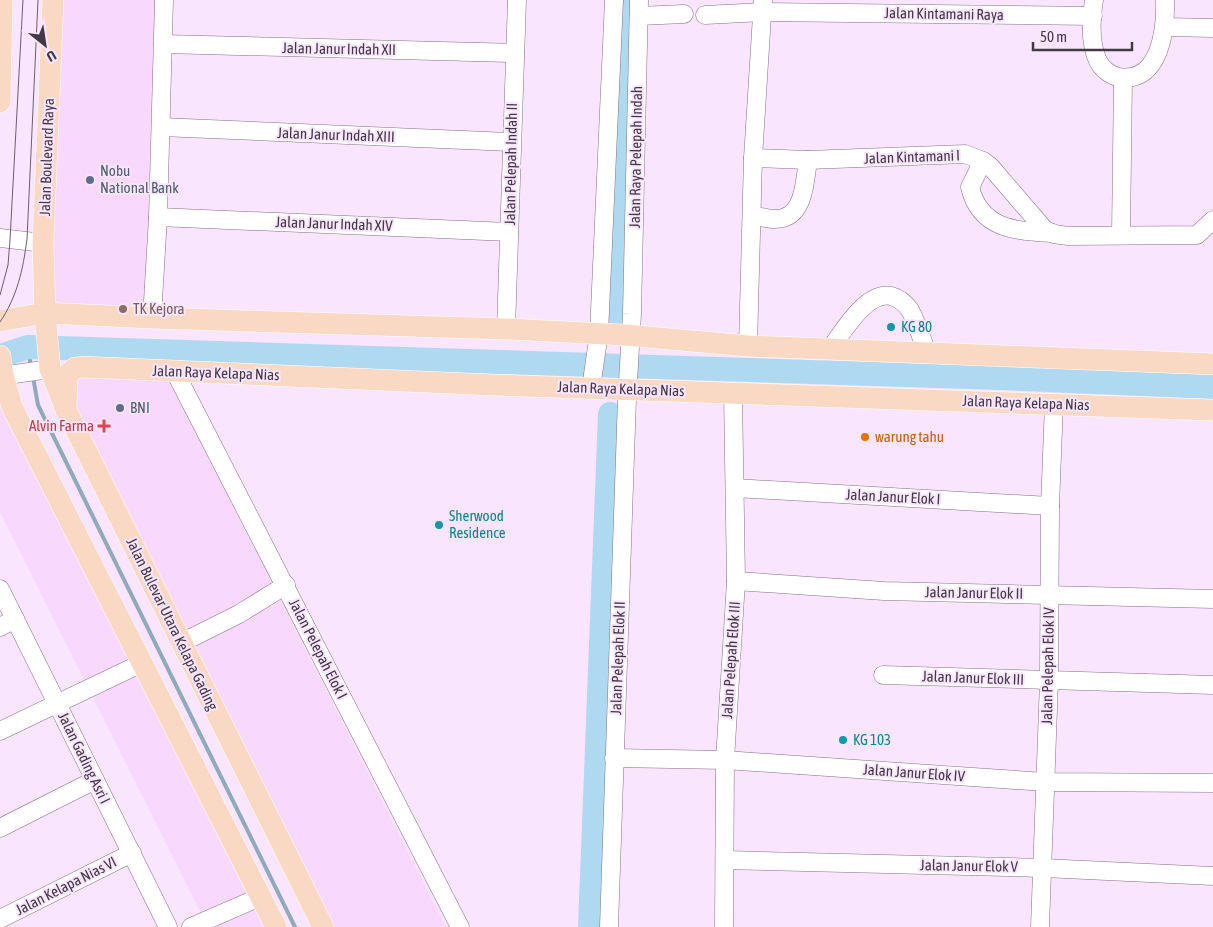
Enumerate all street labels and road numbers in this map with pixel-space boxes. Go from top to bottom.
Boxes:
street label: Jalan Kintamani Raya [884,4,1004,23]
street label: Jalan Janur Indah XII [282,39,396,58]
street label: Jalan Raya Pelepah Indah [626,86,645,228]
street label: Jalan Boulevard Raya [36,98,57,216]
street label: Jalan Pelepah Indah II [501,103,520,225]
street label: Jalan Janur Indah XIII [277,124,395,145]
street label: Jalan Kintamani I [864,146,960,167]
street label: Jalan Janur Indah XIV [275,213,394,234]
street label: Jalan Raya Kelapa Nias [152,362,280,383]
street label: Jalan Raya Kelapa Nias [557,378,685,399]
street label: Jalan Raya Kelapa Nias [962,392,1090,413]
street label: Jalan Janur Elok I [845,486,941,507]
street label: Jalan Bulevar Utara Kelapa Gading [123,535,222,713]
street label: Jalan Janur Elok II [925,583,1023,602]
street label: Jalan Pelepah Elok I [286,596,351,702]
street label: Jalan Pelepah Elok II [607,601,628,715]
street label: Jalan Pelepah Elok III [718,601,743,719]
street label: Jalan Pelepah Elok IV [1038,607,1057,725]
street label: Jalan Janur Elok III [922,667,1024,688]
street label: Jalan Gading Asri I [55,709,114,806]
street label: Jalan Janur Elok IV [863,760,966,785]
street label: Jalan Kelapa Nias VI [13,853,119,918]
street label: Jalan Janur Elok V [920,856,1019,875]

